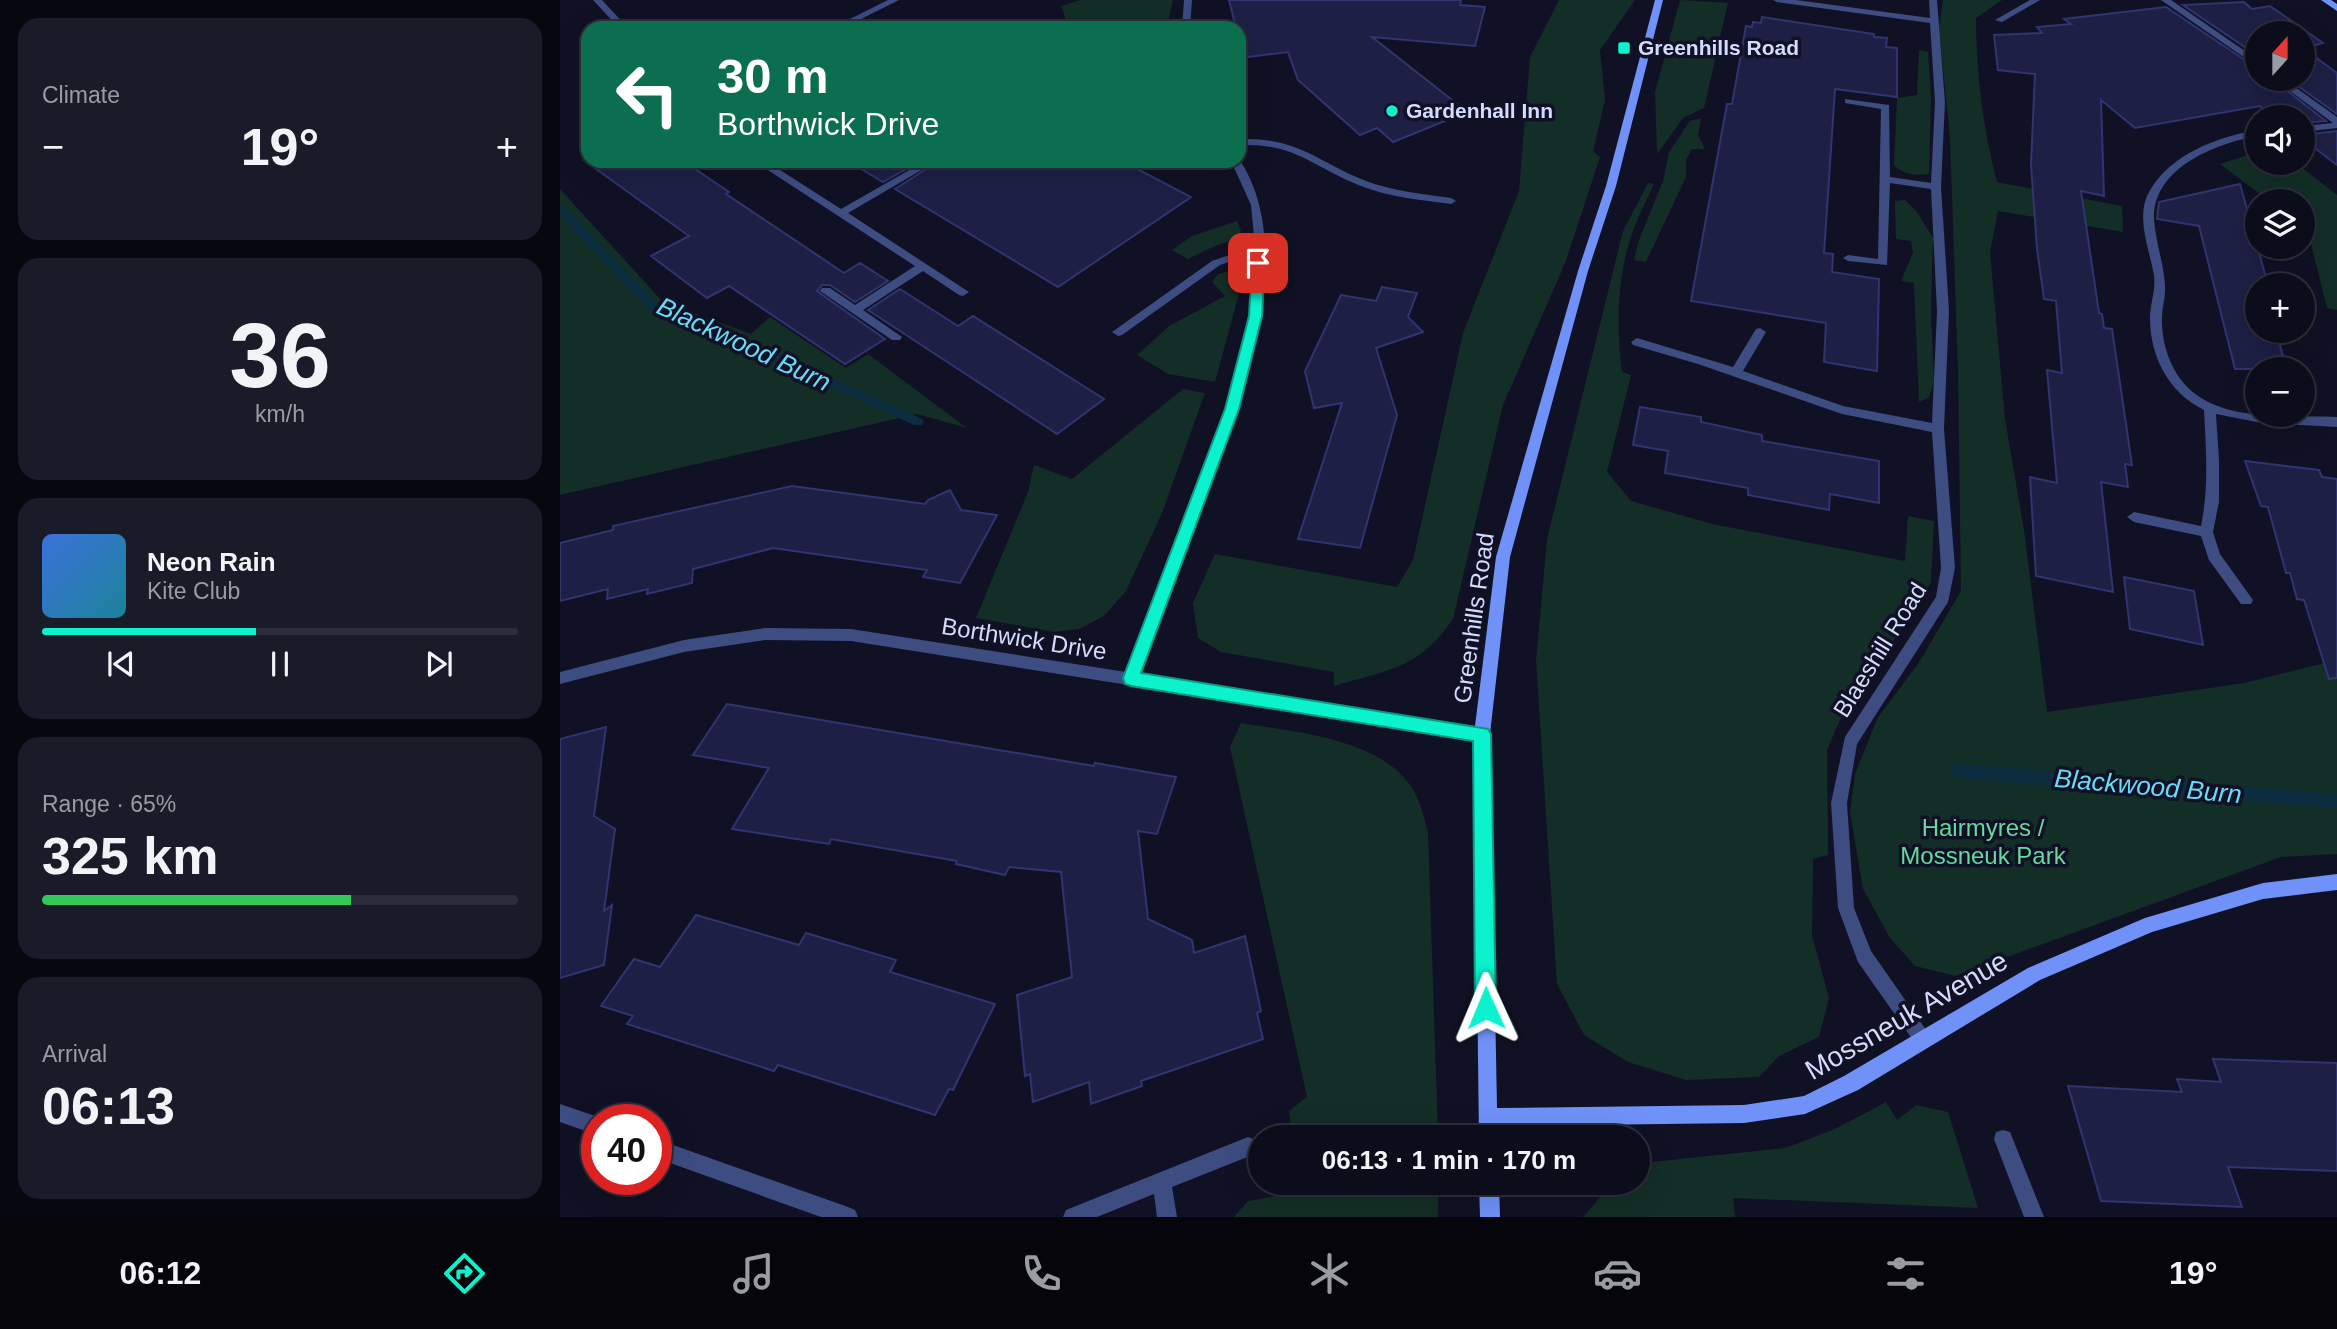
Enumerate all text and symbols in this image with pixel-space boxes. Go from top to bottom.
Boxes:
north arrow [2245,21,2315,91]
map controls [2245,21,2315,427]
place label: Greenhills Road [1638,36,1799,59]
marker: Greenhills Road [1616,40,1632,56]
icon: left [602,49,693,140]
text: 30 m [717,49,829,103]
text: Climate [42,82,120,108]
place label: Gardenhall Inn [1406,99,1553,122]
marker: Gardenhall Inn [1384,103,1400,119]
button: sound [2245,105,2315,175]
text: Borthwick Drive [717,106,939,142]
text: 19° [241,118,319,176]
text: − [42,126,64,168]
text: + [496,126,518,168]
button: layers [2245,189,2315,259]
pin [1228,233,1288,293]
icon: arrive [1239,244,1277,282]
button: + [2245,273,2315,343]
water label: Blackwood Burn [653,291,835,397]
text: 36 [229,305,331,406]
button: − [2245,357,2315,427]
text: km/h [255,401,305,427]
street label: Greenhills Road [1448,531,1499,705]
text: Neon Rain [147,547,276,577]
text: Kite Club [147,578,240,604]
street label: Blaeshill Road [1827,578,1932,722]
street label: Borthwick Drive [940,612,1109,665]
icon: previous [102,645,140,683]
icon: pause [261,645,299,683]
icon: next [420,645,458,683]
water label: Blackwood Burn [2053,763,2243,809]
text: Range · 65% [42,791,176,817]
park label: Hairmyres / Mossneuk Park [1900,814,2067,869]
text: 325 km [42,827,218,885]
street label: Mossneuk Avenue [1800,945,2013,1086]
position arrow [1449,971,1523,1045]
text: Arrival [42,1041,107,1067]
text: 06:13 [42,1077,175,1135]
speed limit sign: 40 [581,1104,672,1195]
text: 06:13 · 1 min · 170 m [1322,1145,1576,1175]
icon: directions [440,1249,489,1298]
icon: music [729,1249,778,1298]
icon: phone [1017,1249,1066,1298]
icon: climate [1305,1249,1354,1298]
icon: car [1593,1249,1642,1298]
icon: filters [1881,1249,1930,1298]
text: 06:12 [120,1255,201,1291]
text: 19° [2169,1255,2217,1291]

